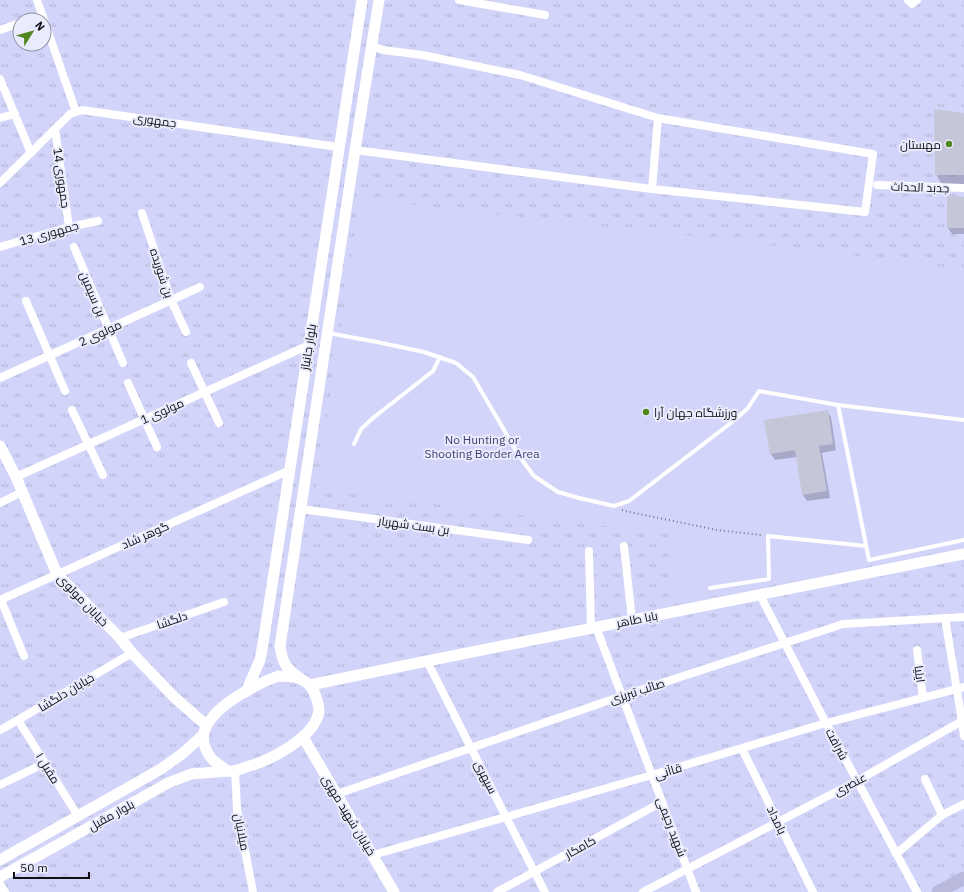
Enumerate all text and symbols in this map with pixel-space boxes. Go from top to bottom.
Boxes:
north arrow [12,12,52,52]
text: N [32,19,48,33]
street label: جمهوری [132,110,178,130]
place label: مهستان [900,137,941,152]
marker: مهستان [944,139,954,149]
street label: جمهوری 14 [50,147,74,209]
street label: جدبد الحداث [891,178,949,196]
street label: جمهوری 13 [18,217,80,249]
street label: بن شوریده [147,246,177,300]
street label: بن سیمین [77,269,109,319]
street label: مولوی 2 [76,317,124,349]
street label: بلوار جانباز [297,323,319,372]
street label: مولوی 1 [138,395,186,427]
place label: ورزشگاه جهان آرا [654,405,737,420]
marker: ورزشگاه جهان آرا [641,407,651,417]
park label: No Hunting or Shooting Border Area [424,432,540,461]
street label: بن بست شهریار [376,512,451,537]
street label: گوهر شاد [119,518,171,552]
street label: خیابان مولوی [54,571,112,629]
street label: دلگشا [155,608,190,632]
street label: بابا طاهر [614,608,659,631]
street label: ایلیا [912,665,928,683]
street label: خیابان دلگشا [35,669,97,715]
street label: صائب تبریزی [608,675,666,707]
street label: شرافت [822,726,852,762]
street label: مقبل ۱ [33,750,63,786]
street label: سپهری [470,758,501,797]
street label: قاآنی [652,760,684,782]
street label: عنصری [831,769,869,799]
street label: خیابان شهید مهری [319,772,379,858]
street label: شهید رحیمی [654,795,690,859]
street label: بلوار مقبل [85,796,137,834]
street label: بامداد [764,803,790,837]
street label: میلانیان [231,812,253,852]
street label: کامکار [561,832,598,862]
scale bar [14,854,89,880]
text: 50 m [20,860,48,875]

